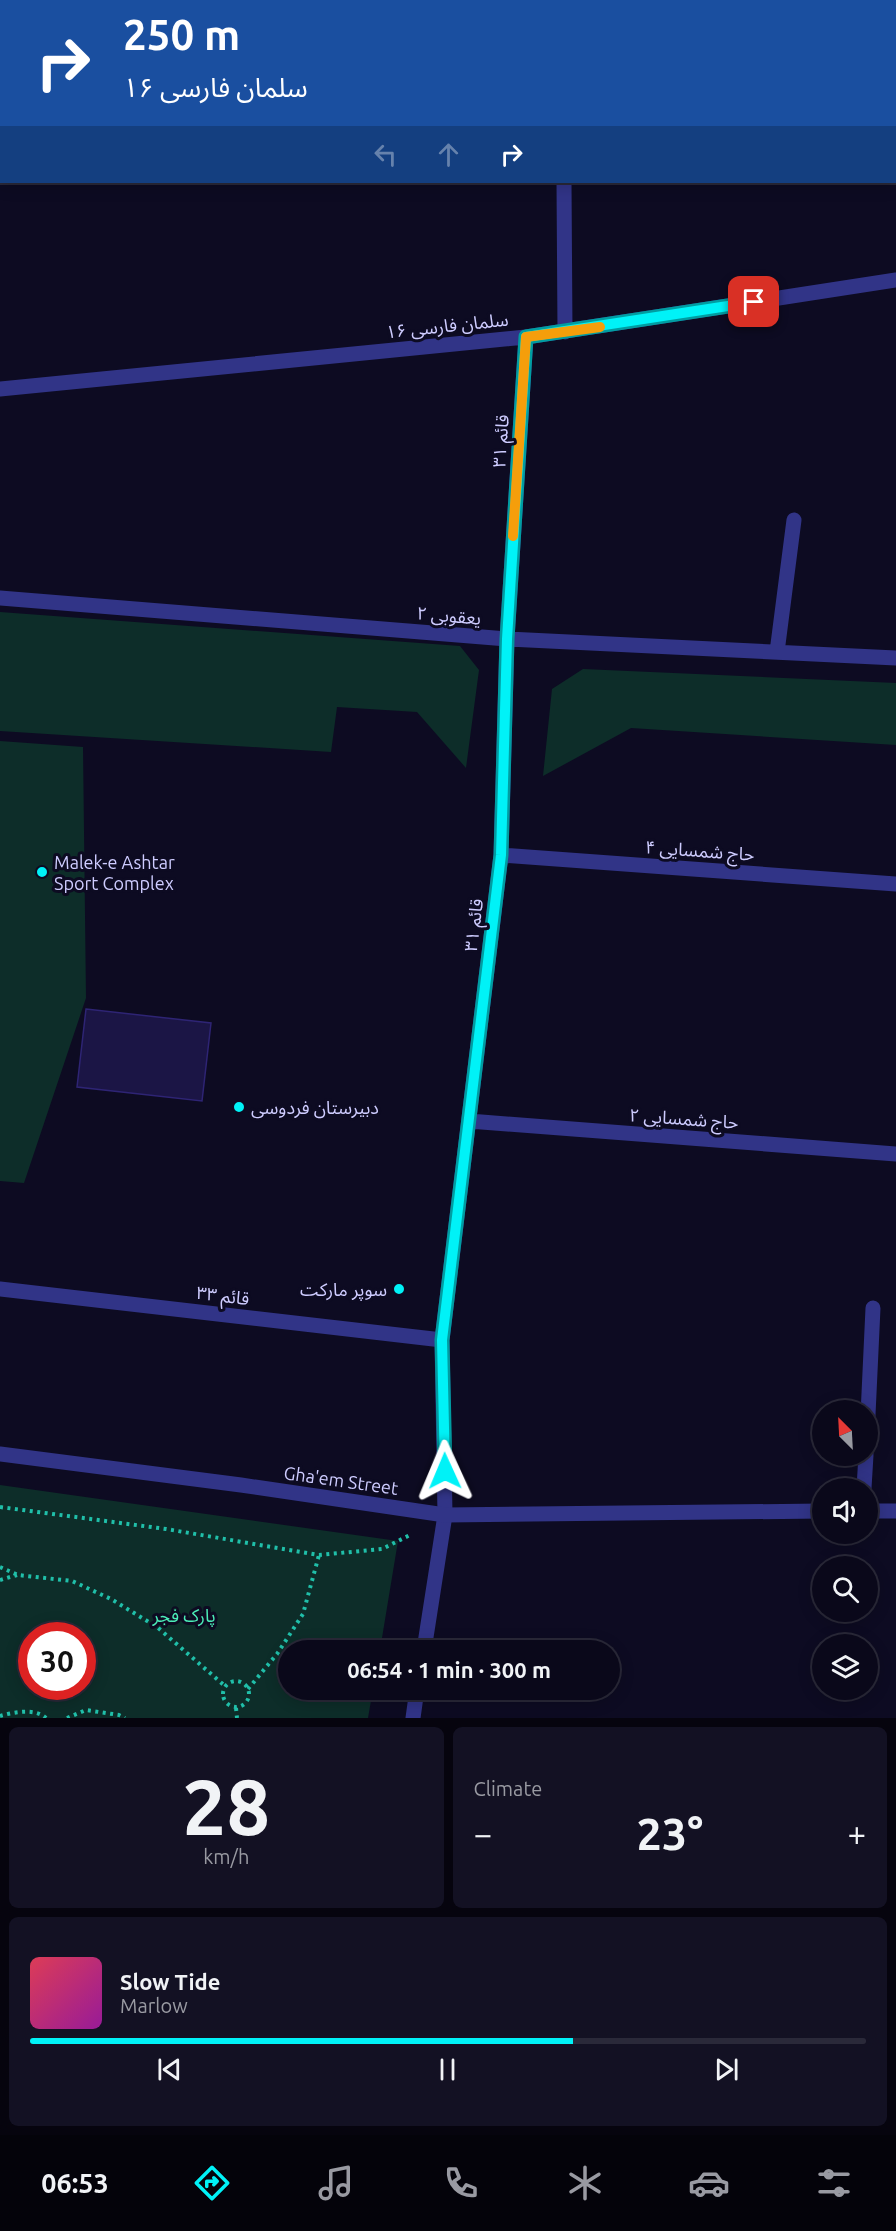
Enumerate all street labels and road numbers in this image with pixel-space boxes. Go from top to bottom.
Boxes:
street label: سلمان فارسی ۱۶ [385,309,509,343]
street label: قائم ۳۱ [488,414,516,468]
street label: یعقوبی ۲ [416,602,482,630]
street label: حاج شمسایی ۴ [644,836,755,868]
street label: قائم ۳۱ [460,897,490,953]
street label: حاج شمسایی ۲ [628,1104,739,1136]
street label: قائم ۳۳ [195,1282,251,1312]
street label: Gha'em Street [282,1462,400,1498]

